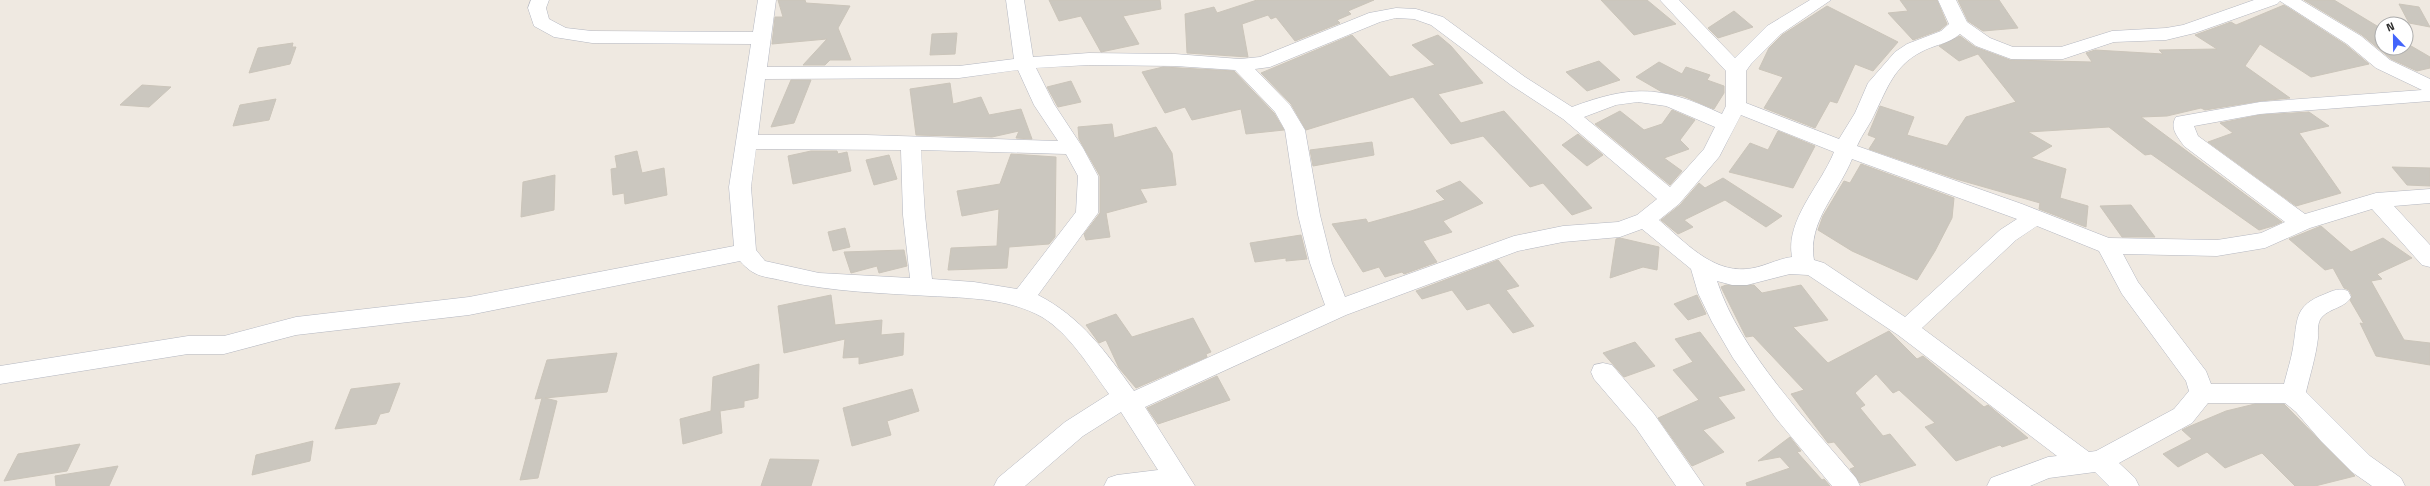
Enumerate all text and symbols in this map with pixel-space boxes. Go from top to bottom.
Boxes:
north arrow [2374,16,2414,56]
text: N [2384,18,2397,36]

